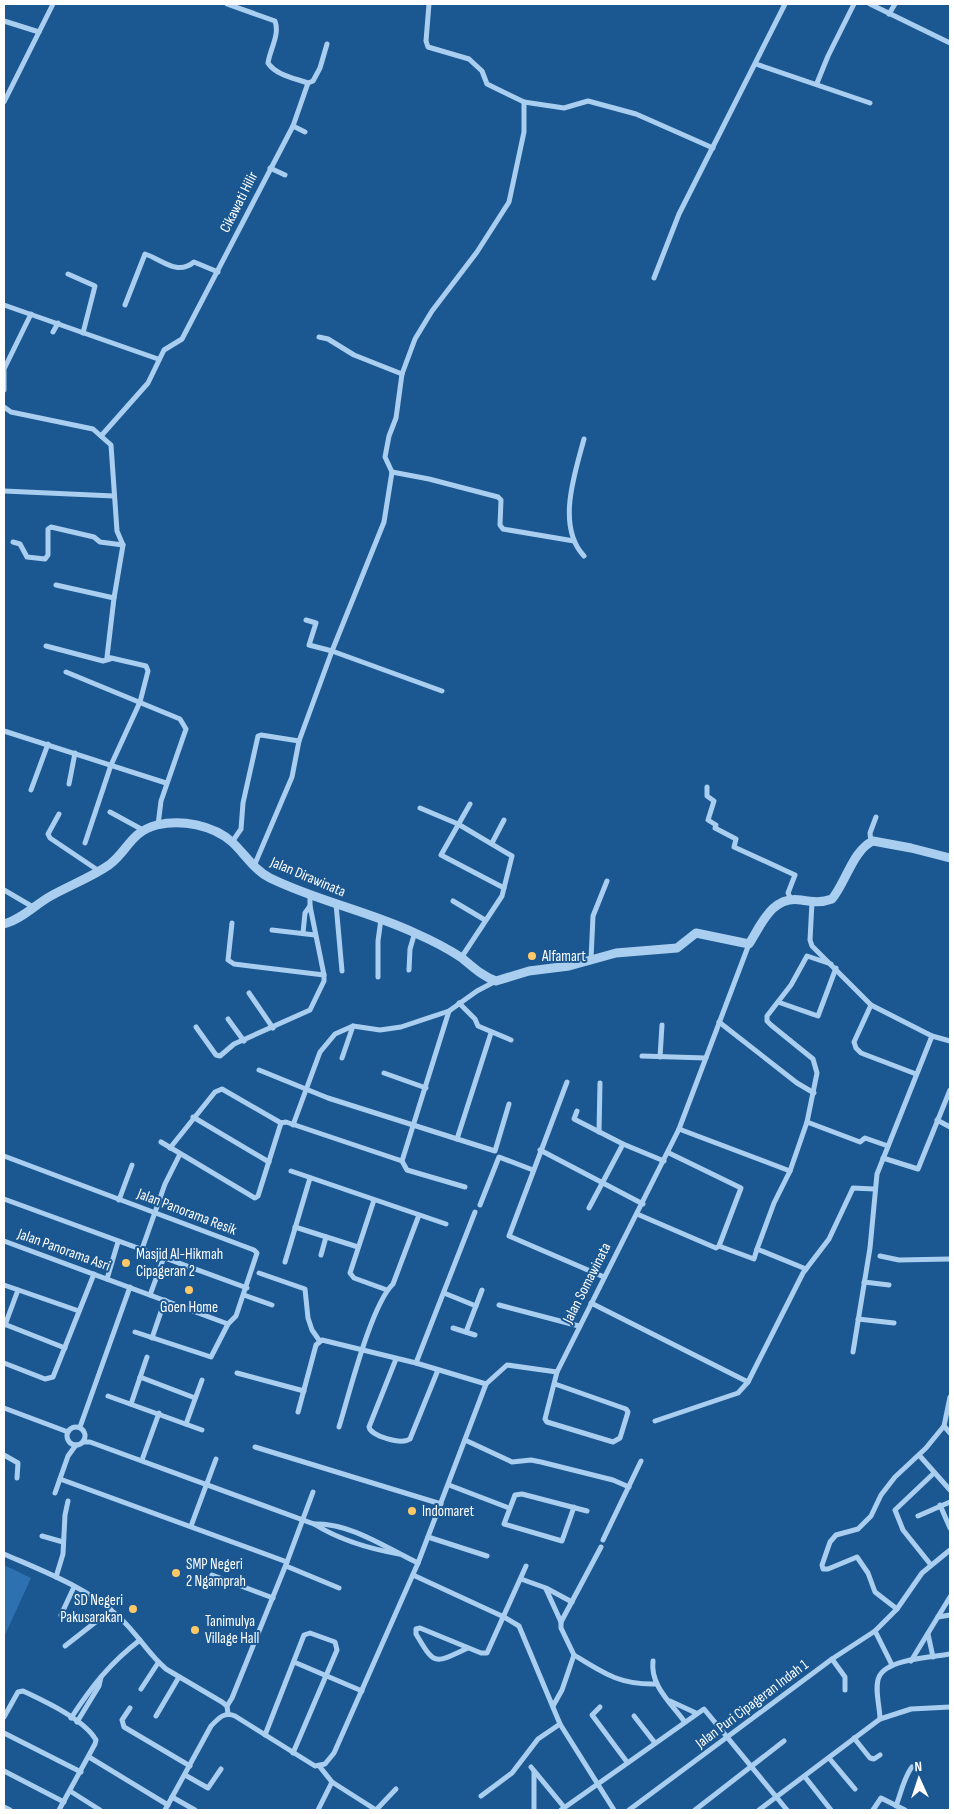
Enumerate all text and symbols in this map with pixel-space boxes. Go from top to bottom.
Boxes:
street label: Cikawati Hilir [216,168,263,236]
street label: Jalan Dirawinata [267,852,349,901]
place label: Alfamart [541,947,586,966]
marker: Alfamart [526,950,538,962]
street label: Jalan Panorama Resik [134,1184,240,1240]
street label: Jalan Panorama Asri [14,1224,113,1276]
street label: Jalan Somawinata [558,1239,616,1327]
place label: Masjid Al-Hikmah Cipageran 2 [136,1245,223,1281]
marker: Masjid Al-Hikmah Cipageran 2 [120,1257,132,1269]
marker: Goen Home [183,1284,195,1296]
place label: Goen Home [160,1298,218,1317]
place label: Indomaret [422,1502,474,1521]
marker: Indomaret [406,1505,418,1517]
place label: SMP Negeri 2 Ngamprah [186,1555,246,1591]
marker: SMP Negeri 2 Ngamprah [170,1567,182,1579]
place label: SD Negeri Pakusarakan [60,1591,123,1627]
marker: SD Negeri Pakusarakan [127,1603,139,1615]
place label: Tanimulya Village Hall [205,1612,259,1648]
marker: Tanimulya Village Hall [189,1624,201,1636]
street label: Jalan Puri Cipageran Indah 1 [691,1655,813,1753]
north arrow [894,1754,944,1804]
text: N [914,1758,923,1775]

